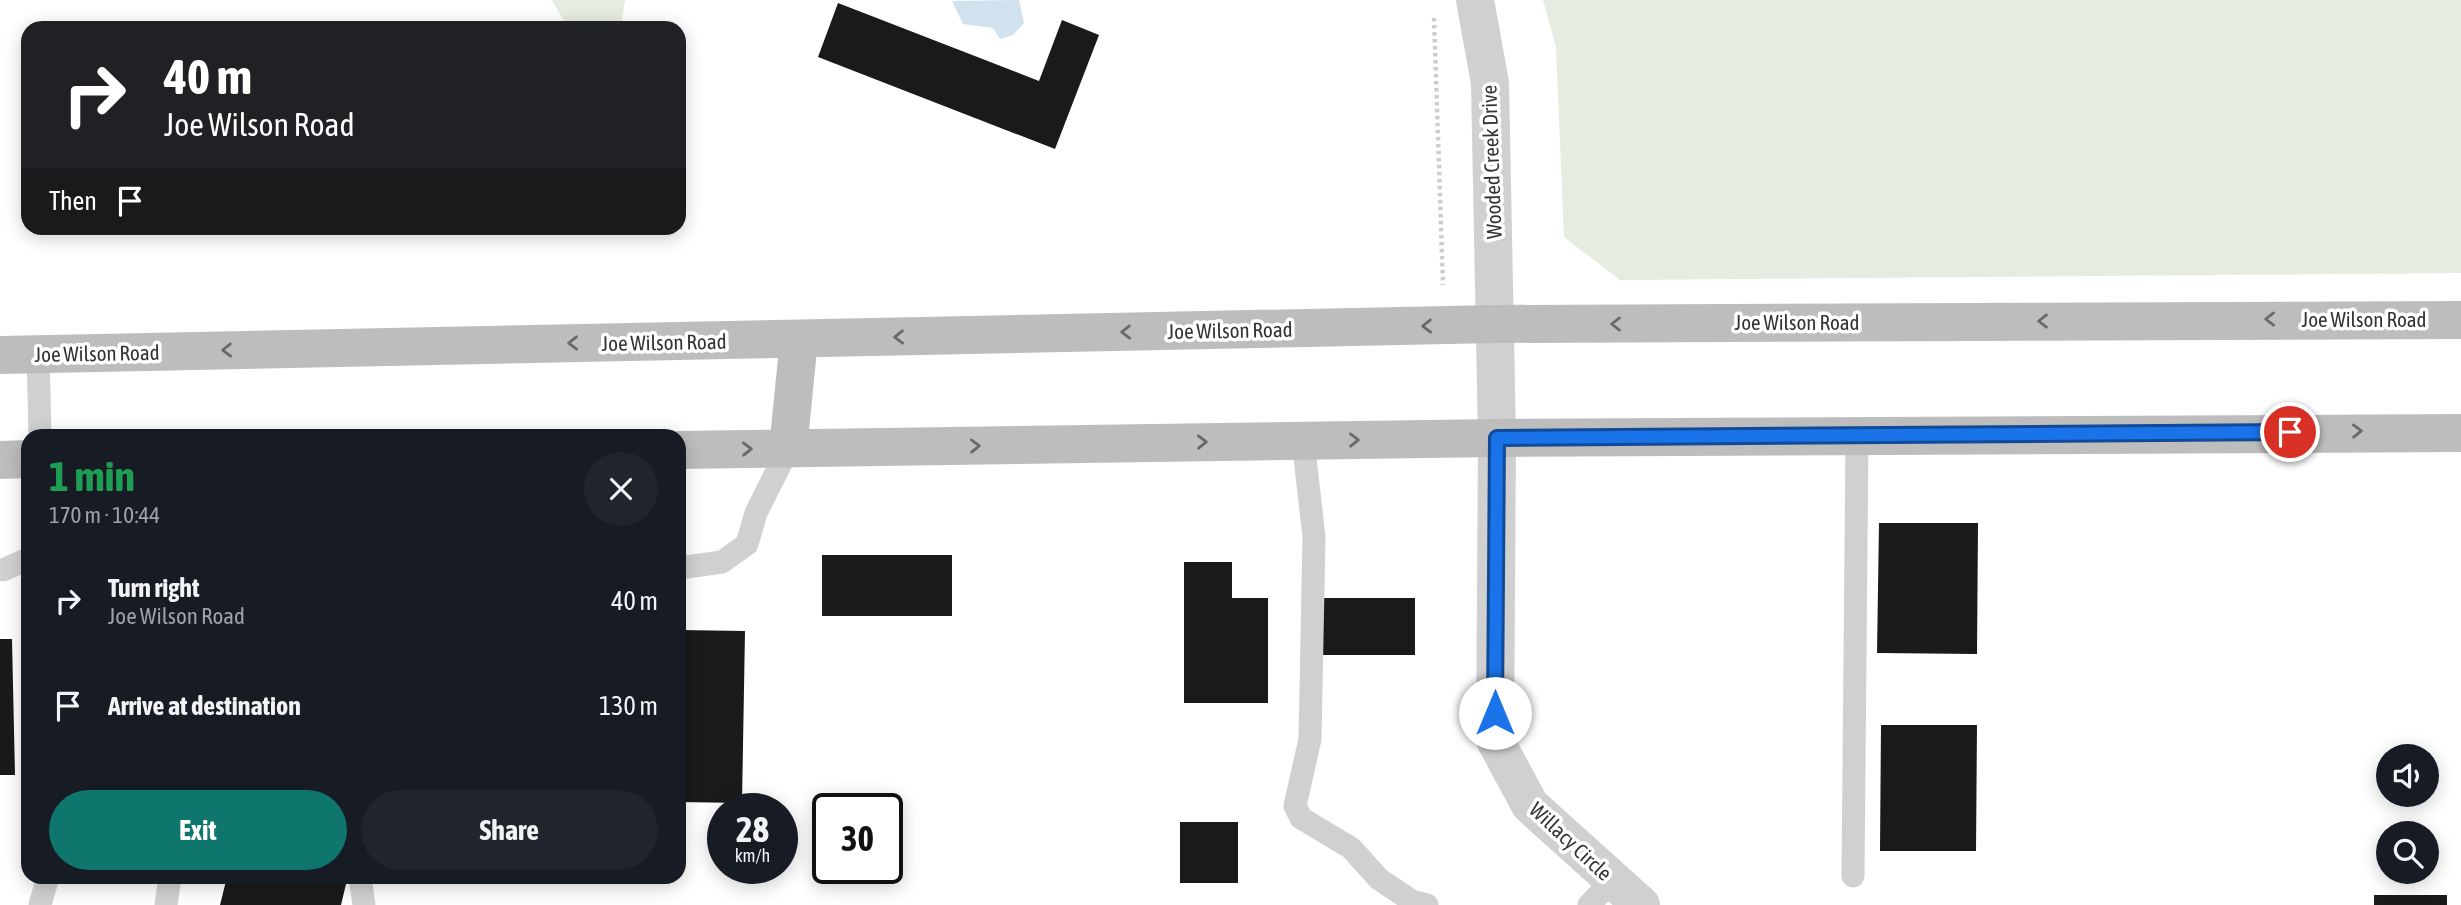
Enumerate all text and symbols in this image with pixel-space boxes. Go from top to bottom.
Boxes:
text: 40 m [164,48,252,104]
icon: right [49,49,140,140]
street label: Wooded Creek Drive [1476,85,1506,239]
text: Joe Wilson Road [164,106,355,143]
icon: arrive [111,182,149,220]
text: Then [49,186,97,216]
street label: Joe Wilson Road [2301,307,2427,331]
street label: Joe Wilson Road [1734,310,1860,334]
one-way arrow [2265,311,2275,327]
one-way arrow [2037,313,2048,329]
one-way arrow [1610,316,1621,332]
street label: Joe Wilson Road [1167,317,1293,343]
one-way arrow [1421,318,1432,334]
one-way arrow [1120,324,1131,340]
street label: Joe Wilson Road [601,329,727,355]
one-way arrow [893,329,903,345]
one-way arrow [567,336,578,351]
street label: Joe Wilson Road [34,340,160,366]
one-way arrow [221,342,231,358]
pin [2260,402,2320,462]
icon: arrive [2271,413,2309,451]
one-way arrow [2352,423,2362,439]
one-way arrow [1349,432,1360,447]
one-way arrow [1197,434,1208,450]
one-way arrow [969,438,980,453]
one-way arrow [742,441,753,457]
text: 1 min [49,452,135,500]
button: close [584,452,658,526]
text: 170 m · 10:44 [49,502,160,528]
text: Turn right [108,573,199,603]
icon: right [49,582,87,620]
text: 40 m [611,586,658,616]
text: Joe Wilson Road [108,603,245,629]
position arrow [1458,676,1532,750]
icon: arrive [49,687,87,725]
text: Arrive at destination [108,691,301,721]
text: 130 m [599,691,658,721]
map controls [2376,744,2439,884]
button: sound [2376,744,2439,807]
button: Exit [49,790,347,870]
button: Share [361,790,658,870]
speed limit sign: 30 [812,793,903,884]
street label: Willacy Circle [1525,797,1617,885]
text: 28 [736,809,769,849]
button: search [2376,821,2439,884]
text: km/h [735,845,770,866]

